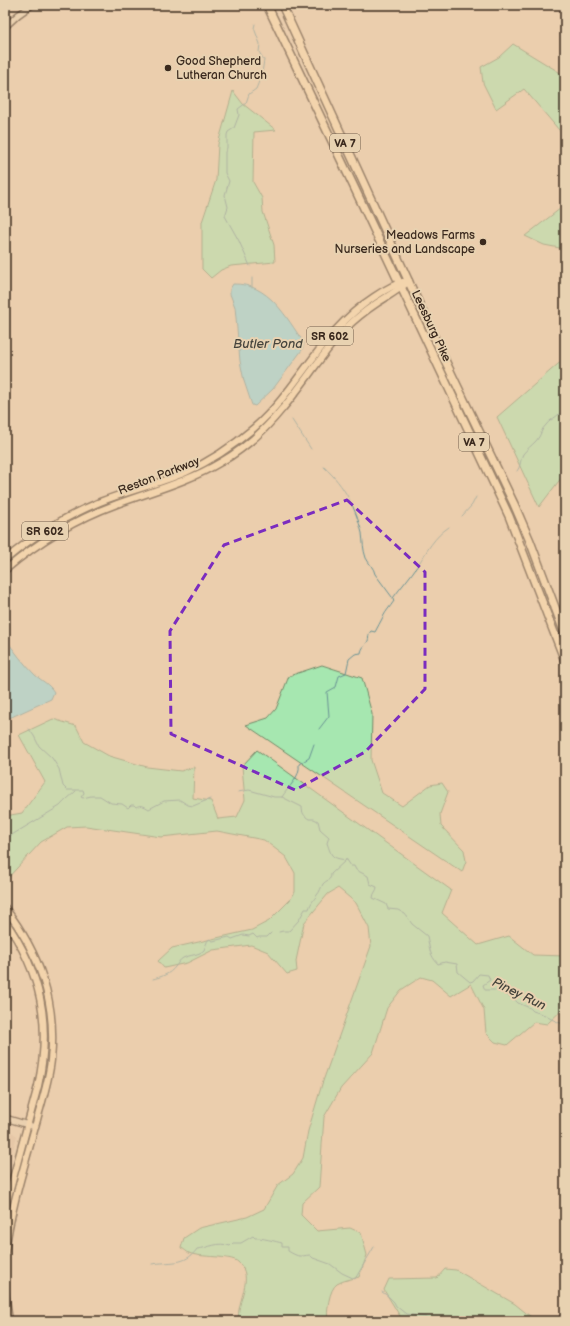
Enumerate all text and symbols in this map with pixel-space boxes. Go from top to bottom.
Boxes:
place label: Good Shepherd Lutheran Church [176,54,267,83]
marker: Good Shepherd Lutheran Church [163,63,173,73]
road number: VA 7 [330,134,360,152]
place label: Meadows Farms Nurseries and Landscape [335,228,475,257]
marker: Meadows Farms Nurseries and Landscape [478,237,488,247]
street label: Leesburg Pike [408,288,454,364]
road number: SR 602 [307,327,353,345]
water label: Butler Pond [233,336,303,352]
road number: VA 7 [459,433,489,451]
street label: Reston Parkway [116,453,202,498]
road number: SR 602 [22,522,68,540]
water label: Piney Run [489,974,549,1014]

